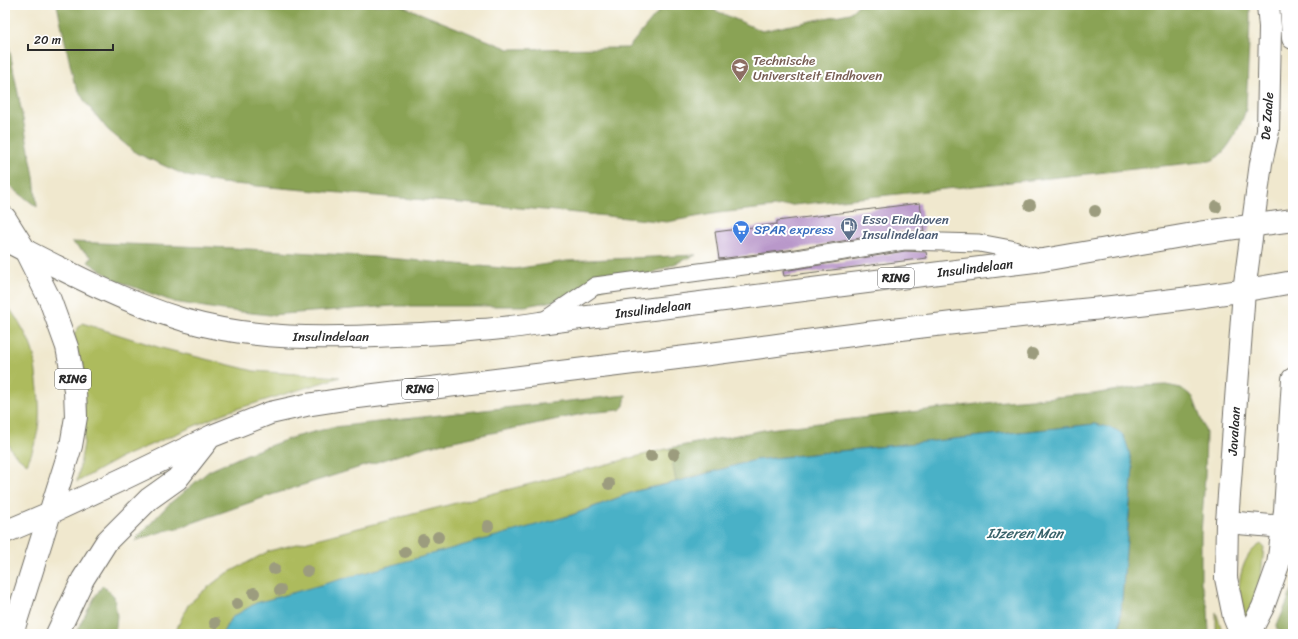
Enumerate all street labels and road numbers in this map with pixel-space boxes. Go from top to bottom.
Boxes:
street label: De Zaale [1254,91,1280,141]
street label: Insulindelaan [935,252,1014,284]
road number: RING [878,268,914,288]
street label: Insulindelaan [613,293,692,325]
street label: Insulindelaan [292,325,369,348]
road number: RING [55,369,91,389]
road number: RING [402,379,438,399]
street label: Javalaan [1221,406,1247,457]

